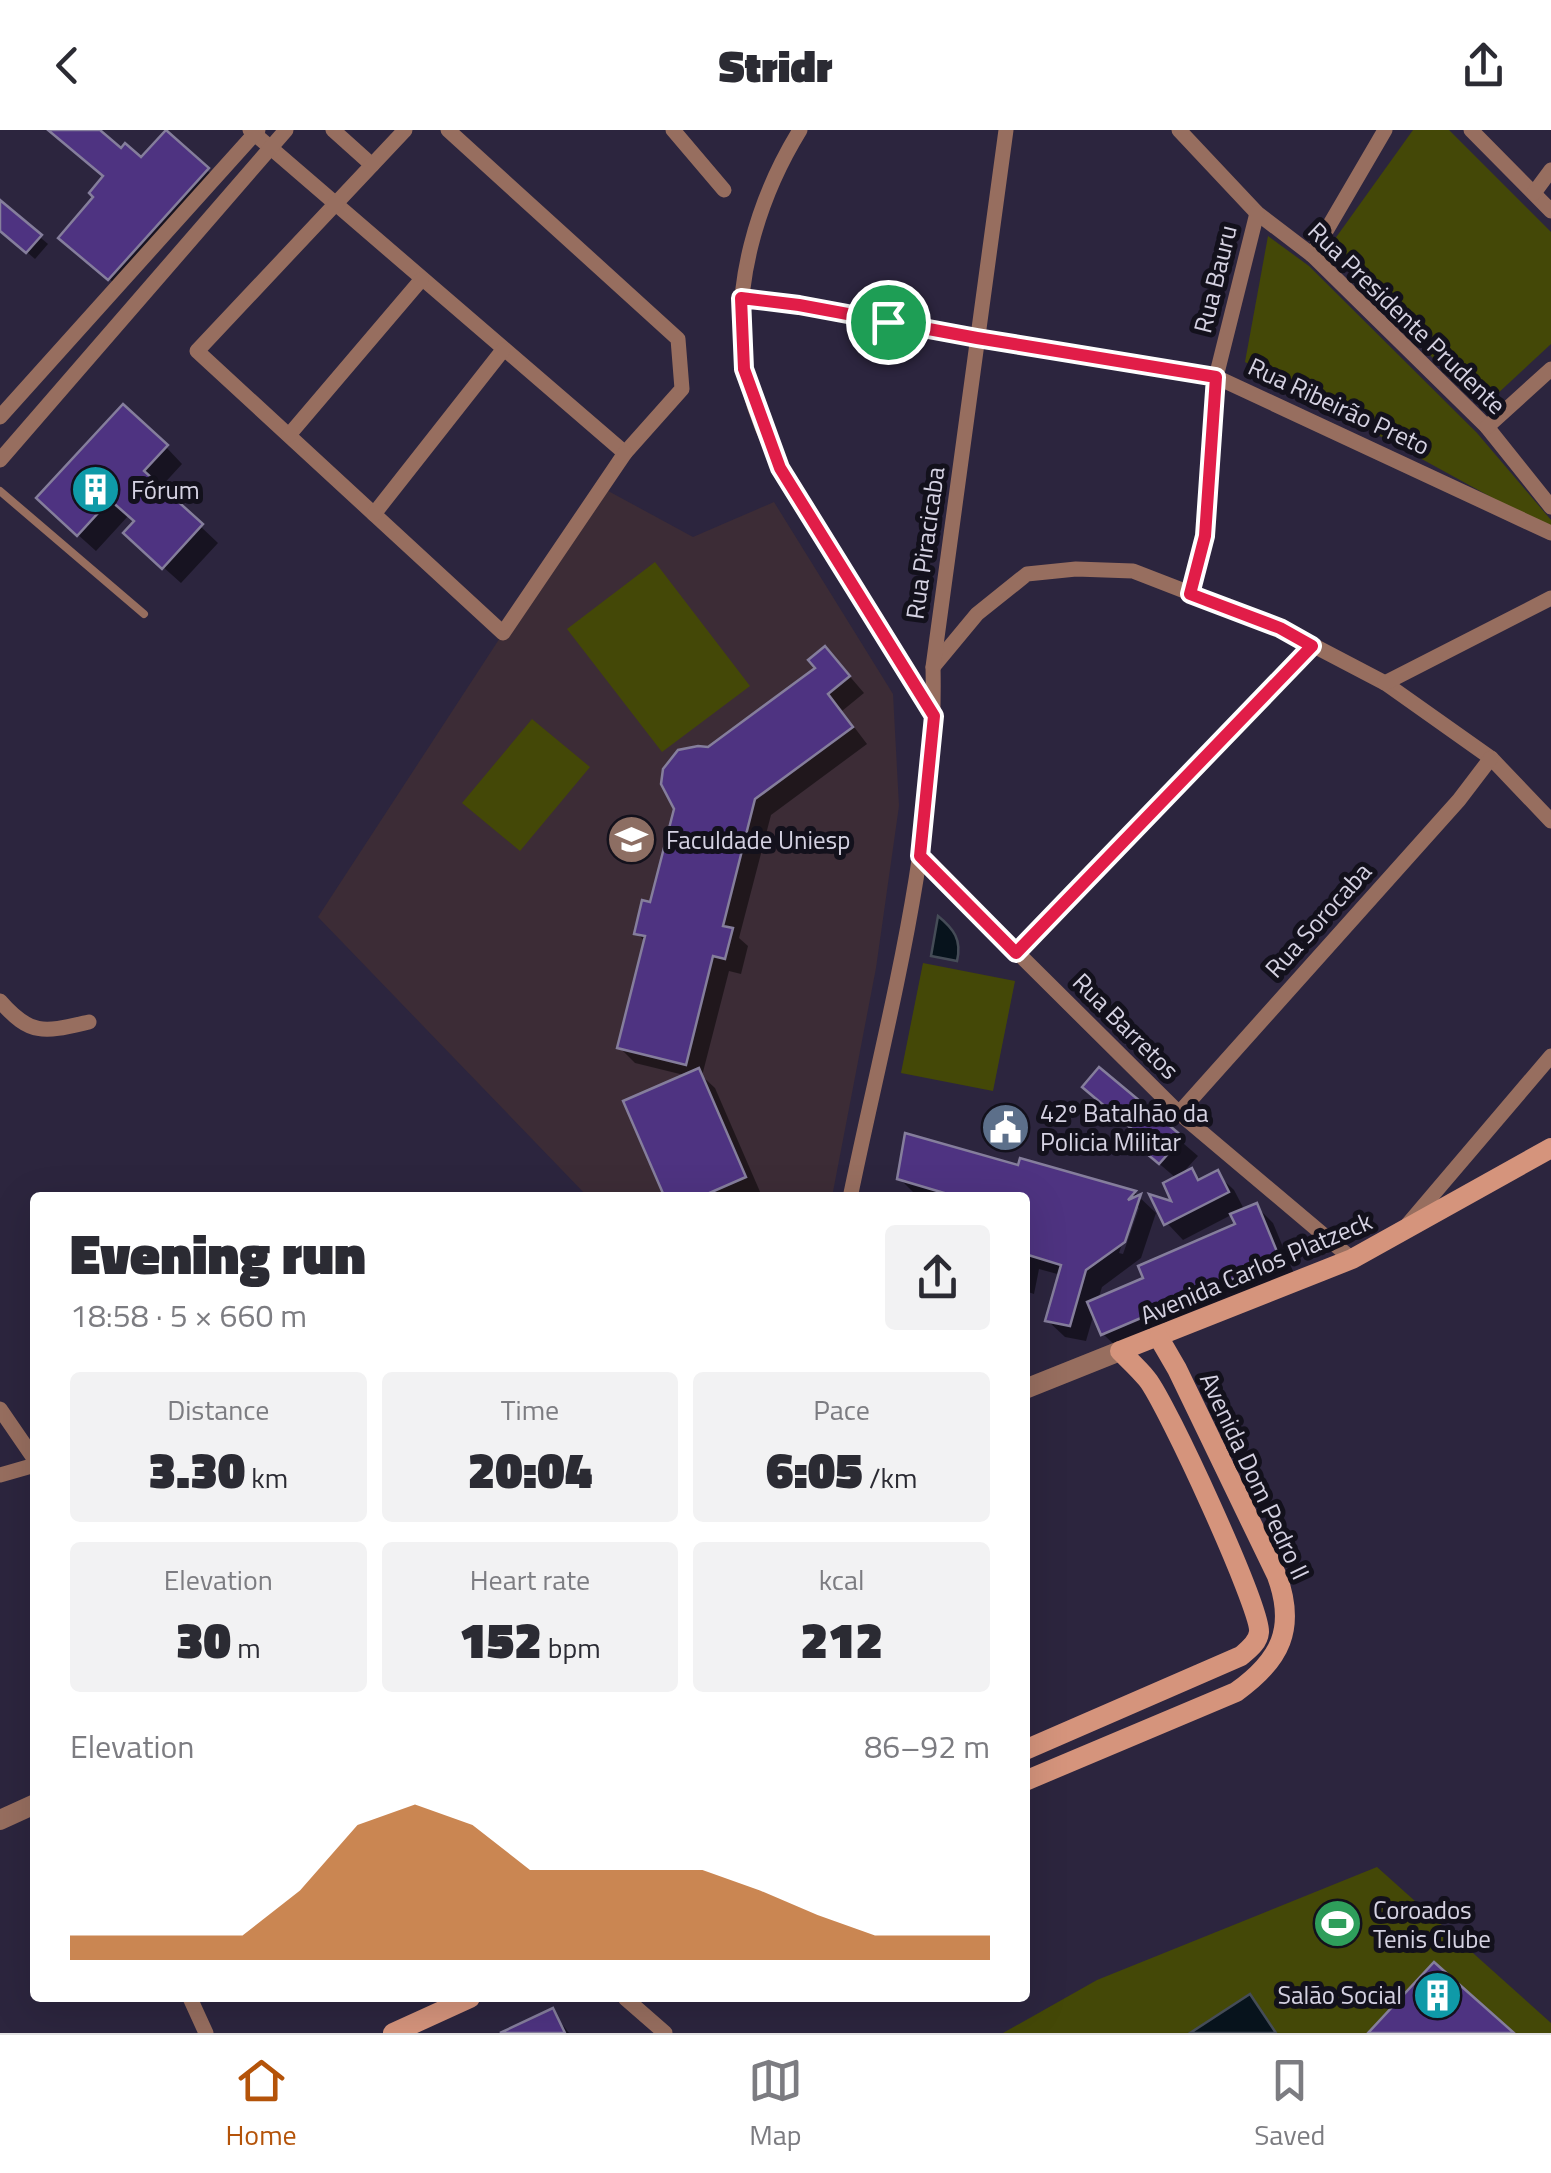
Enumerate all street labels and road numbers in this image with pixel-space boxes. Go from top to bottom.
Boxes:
street label: Rua Presidente Prudente [1299,213,1515,423]
street label: Rua Bauru [1183,221,1247,337]
street label: Rua Ribeirão Preto [1242,347,1436,465]
street label: Rua Piracicaba [895,464,955,622]
street label: Rua Sorocaba [1256,853,1381,986]
street label: Rua Barretos [1064,964,1188,1088]
street label: Avenida Carlos Platzeck [1134,1202,1378,1334]
street label: Avenida Dom Pedro II [1190,1366,1320,1586]

